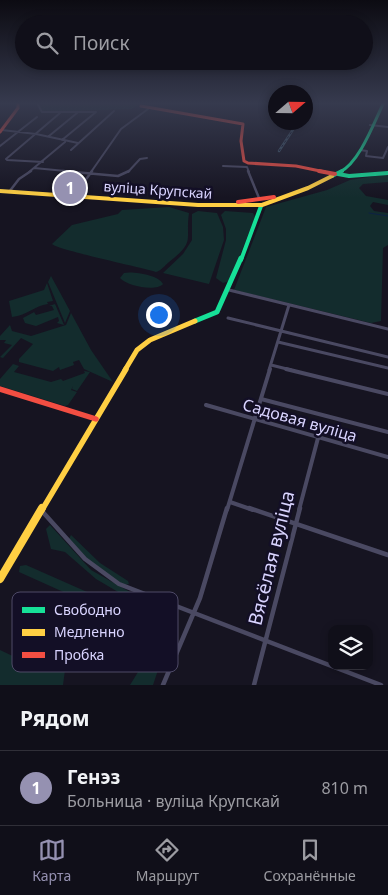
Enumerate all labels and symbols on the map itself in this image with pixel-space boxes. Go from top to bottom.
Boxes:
north arrow [268,85,313,130]
pin: 1 [54,169,86,207]
street label: вуліца Крупскай [103,176,213,203]
your location [146,302,172,328]
street label: Садовая вуліца [240,393,360,447]
street label: Вясёлая вуліца [242,488,300,628]
legend [12,592,178,672]
text: Свободно [54,600,121,619]
text: Медленно [54,622,125,641]
text: Пробка [54,645,104,664]

